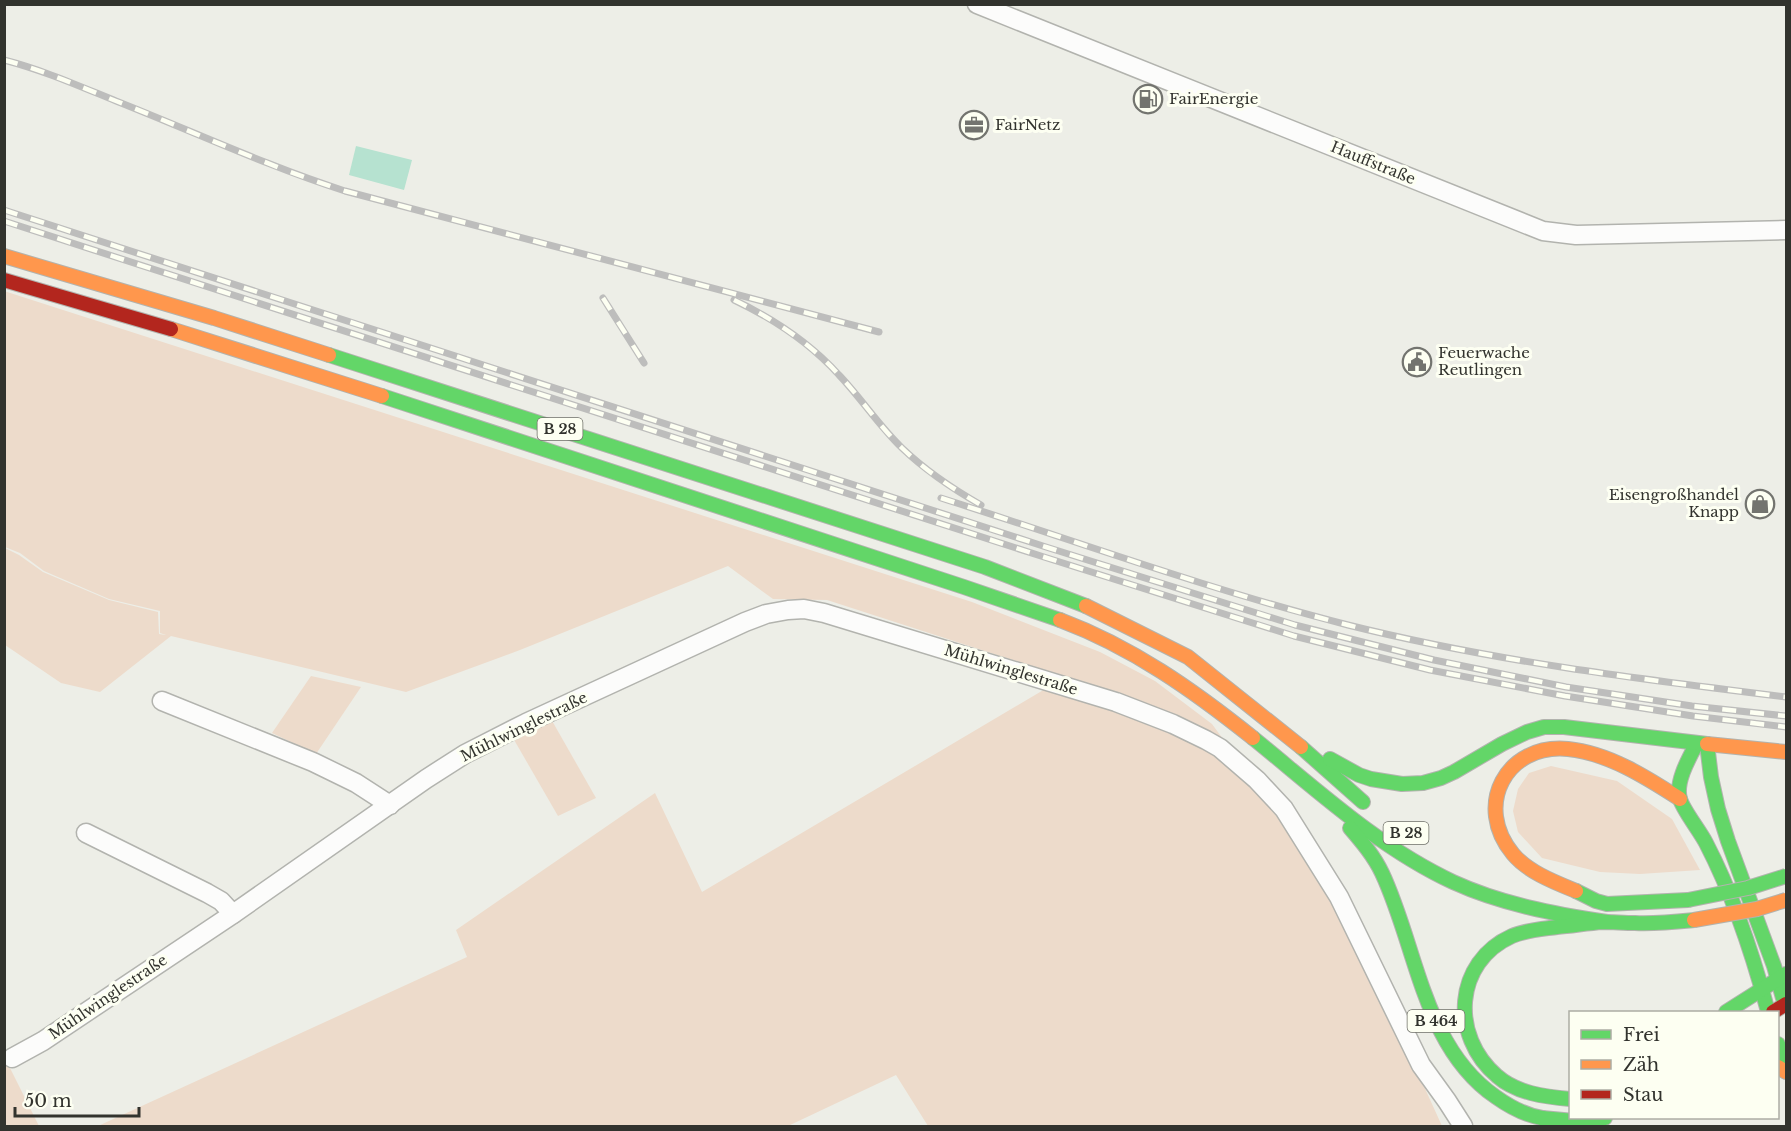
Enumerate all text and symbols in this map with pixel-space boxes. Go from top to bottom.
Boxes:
fuel station icon: FairEnergie [1132,83,1164,115]
place label: FairEnergie [1169,89,1258,108]
office icon: FairNetz [958,109,990,141]
place label: FairNetz [995,115,1060,134]
street label: Hauffstraße [1328,137,1418,188]
place label: Feuerwache Reutlingen [1438,343,1530,379]
public building icon: Feuerwache Reutlingen [1401,346,1433,378]
road number: B 28 [538,418,582,440]
place label: Eisengroßhandel Knapp [1609,485,1739,521]
shop icon: Eisengroßhandel Knapp [1744,488,1776,520]
street label: Mühlwinglestraße [942,640,1080,699]
street label: Mühlwinglestraße [457,688,590,765]
road number: B 28 [1384,822,1428,844]
street label: Mühlwinglestraße [45,950,171,1043]
road number: B 464 [1408,1010,1464,1032]
legend [1569,1011,1779,1119]
text: Frei [1623,1024,1660,1046]
text: Zäh [1623,1054,1659,1076]
scale bar [15,1080,140,1118]
text: Stau [1623,1084,1663,1106]
text: 50 m [24,1090,72,1112]

